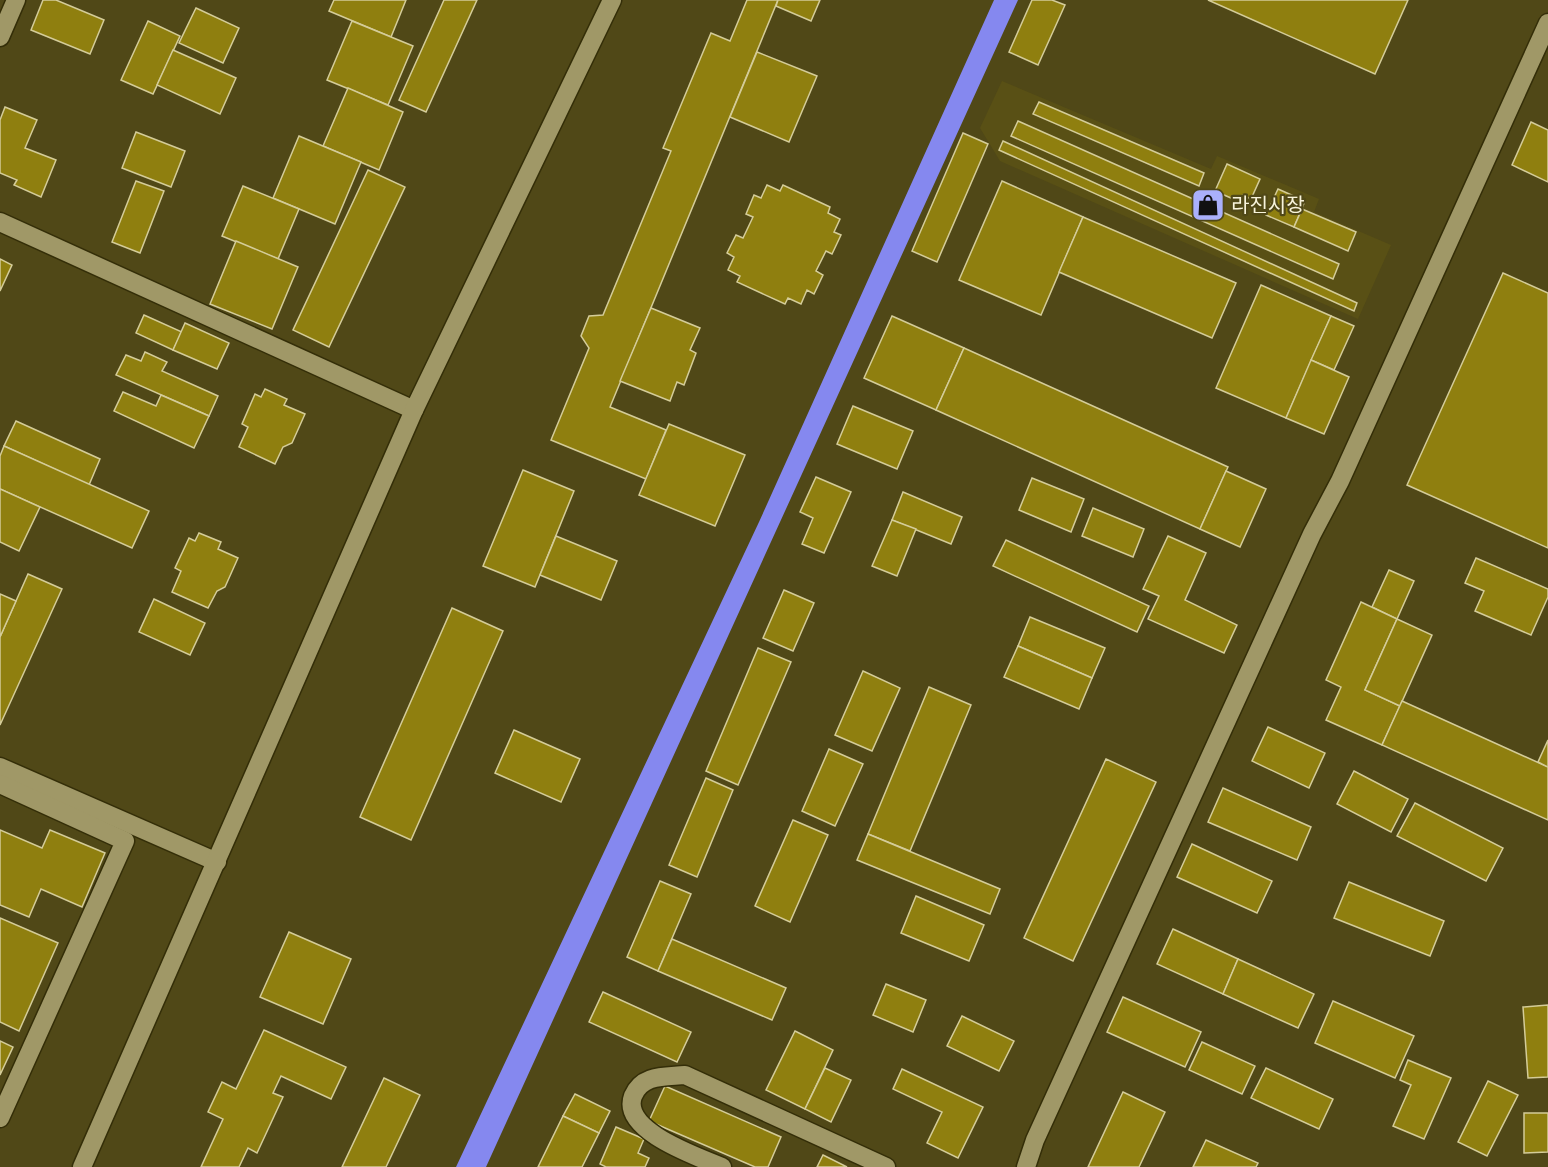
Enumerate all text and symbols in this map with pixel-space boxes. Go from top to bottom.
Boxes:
shop icon: 라진시장 [1190,187,1226,223]
place label: 라진시장 [1231,194,1305,218]

